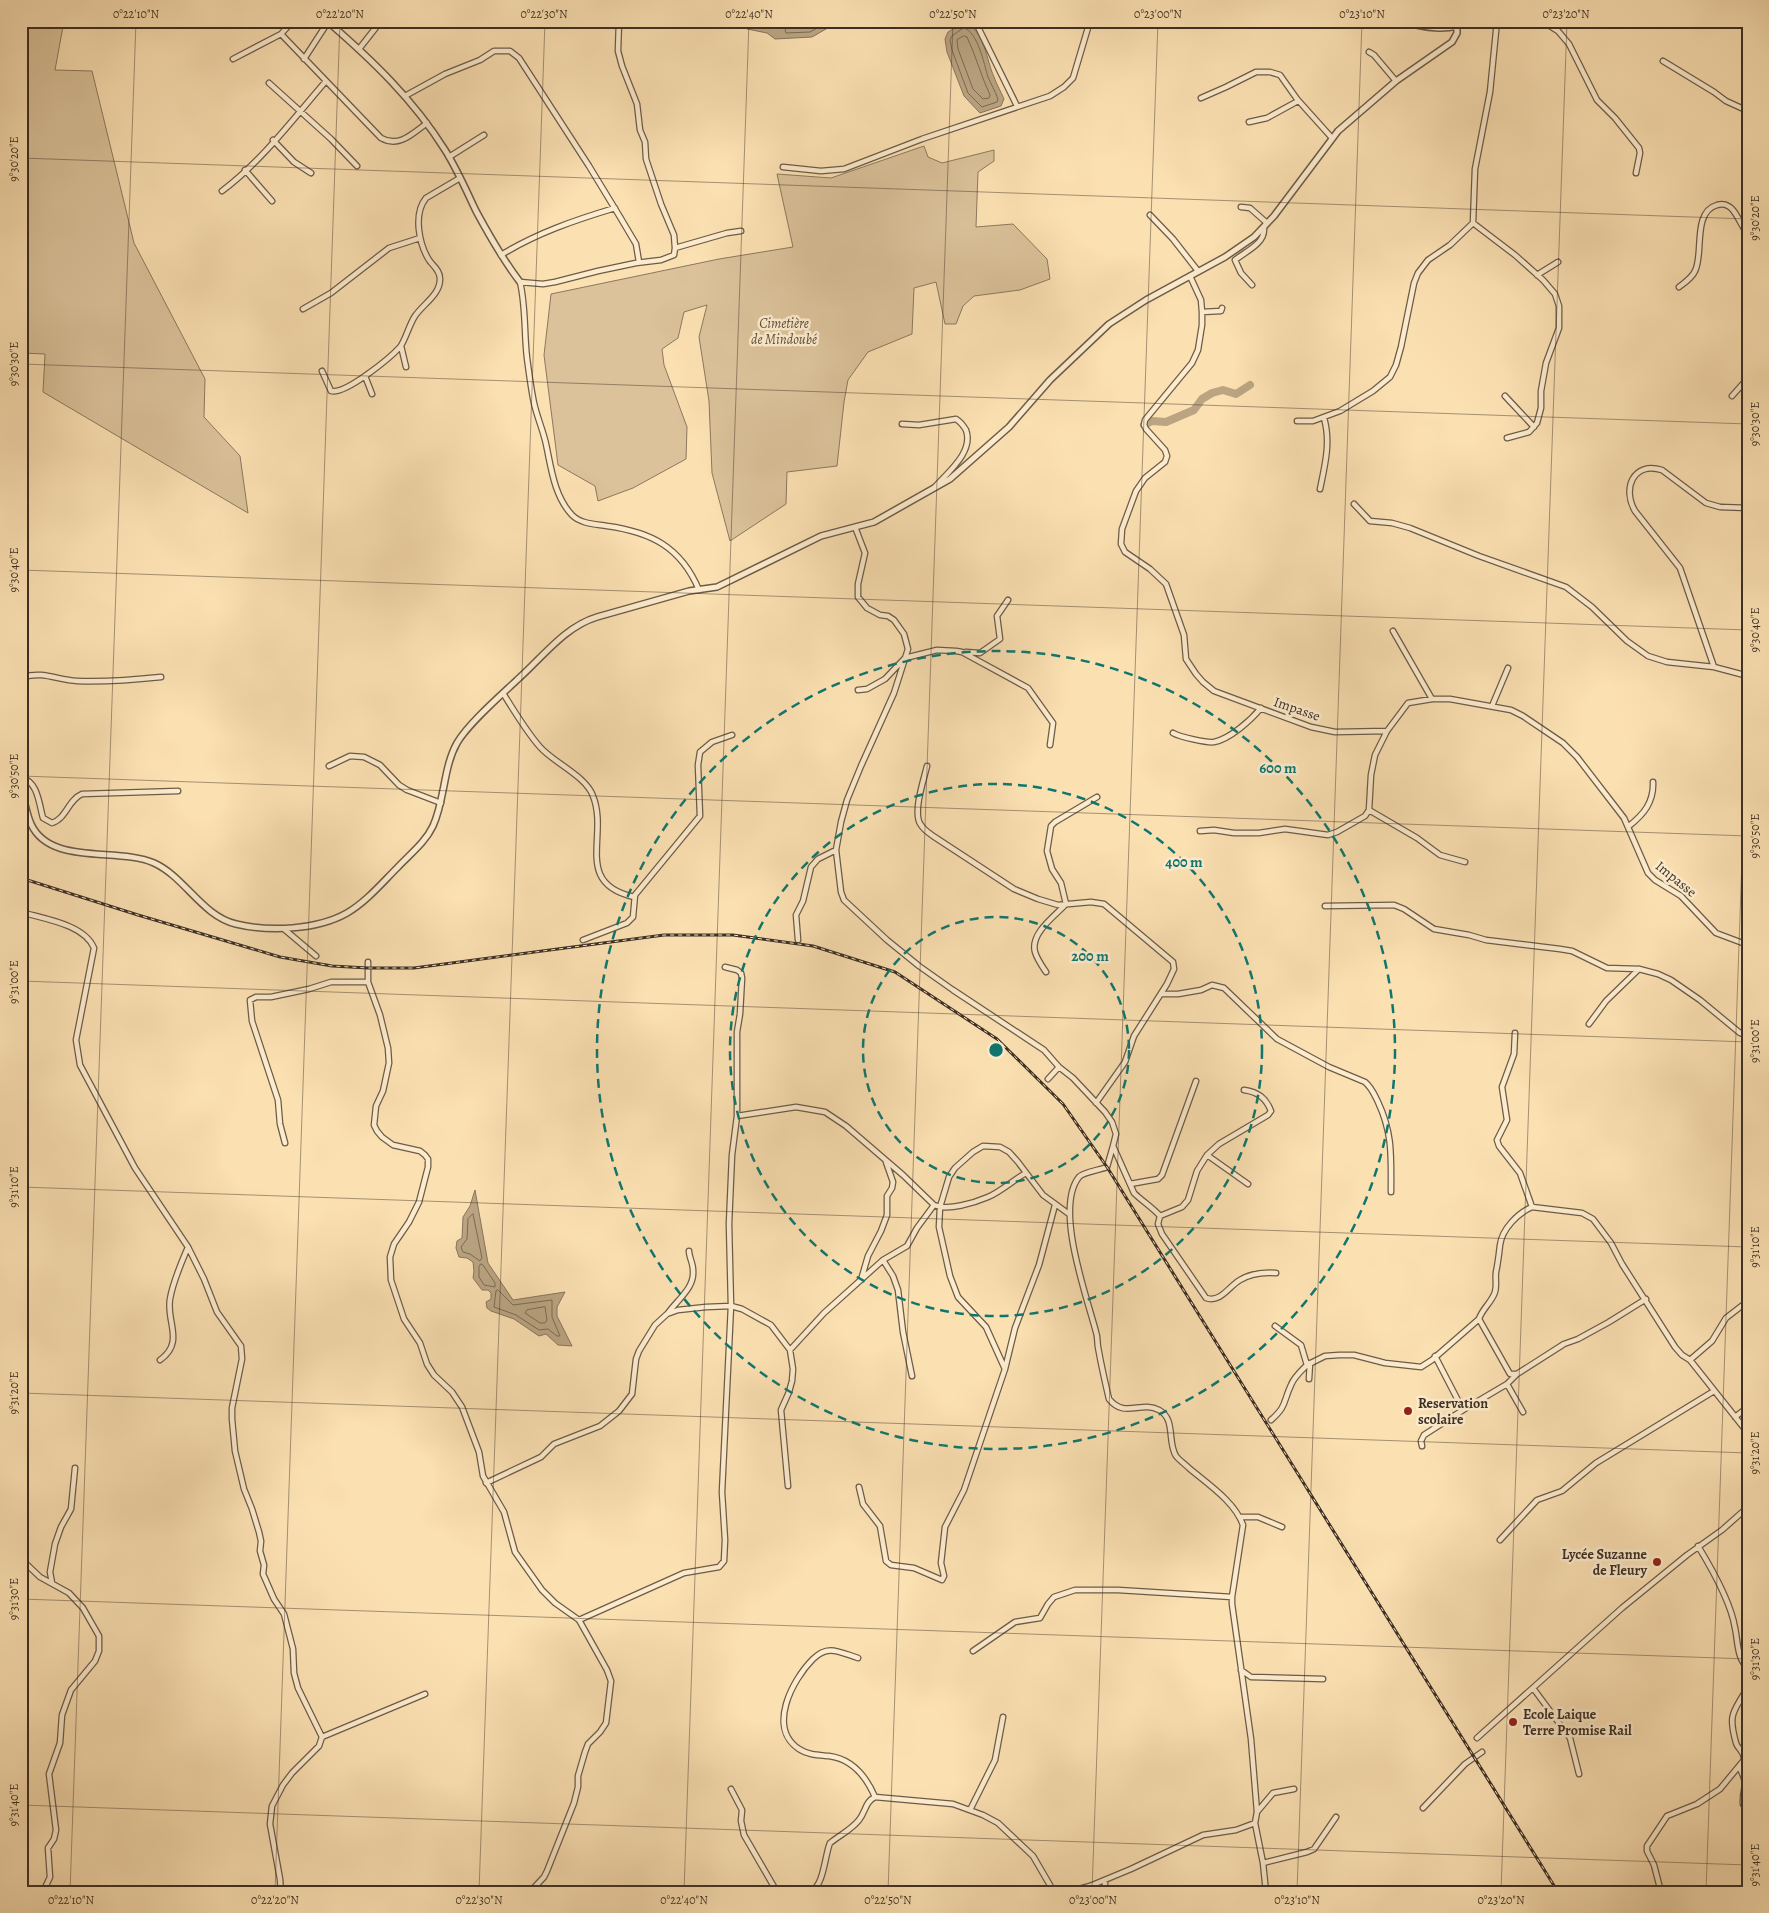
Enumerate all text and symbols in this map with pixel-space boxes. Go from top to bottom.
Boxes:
text: 0°22'10"N [113,6,159,22]
text: 0°22'20"N [316,6,364,22]
text: 0°22'30"N [520,6,568,22]
text: 0°22'40"N [725,6,773,22]
text: 0°22'50"N [929,6,977,22]
text: 0°23'00"N [1134,6,1182,22]
text: 0°23'10"N [1339,6,1385,22]
text: 0°23'20"N [1542,6,1590,22]
text: 9°30'20"E [6,136,22,182]
text: 9°30'20"E [1747,195,1763,241]
park label: Cimetière de Mindoubé [751,314,817,349]
text: 9°30'30"E [6,342,22,386]
text: 9°30'30"E [1747,402,1763,446]
text: 9°30'40"E [6,547,22,593]
text: 9°30'40"E [1747,607,1763,653]
street label: Impasse [1271,692,1323,726]
text: 9°30'50"E [6,754,22,798]
text: 600 m [1259,758,1297,778]
text: 9°30'50"E [1747,814,1763,858]
text: 400 m [1165,852,1203,872]
street label: Impasse [1651,857,1701,901]
text: 200 m [1071,946,1109,966]
text: 9°31'00"E [6,960,22,1004]
text: 9°31'00"E [1747,1019,1763,1063]
centre of rings [987,1041,1005,1059]
text: 9°31'10"E [6,1166,22,1208]
text: 9°31'10"E [1747,1226,1763,1268]
text: 9°31'20"E [6,1371,22,1415]
place label: Reservation scolaire [1418,1394,1488,1429]
marker: Reservation scolaire [1402,1405,1414,1417]
text: 9°31'20"E [1747,1431,1763,1475]
place label: Lycée Suzanne de Fleury [1562,1545,1648,1580]
marker: Lycée Suzanne de Fleury [1651,1556,1663,1568]
text: 9°31'30"E [6,1578,22,1620]
text: 9°31'30"E [1747,1638,1763,1680]
place label: Ecole Laique Terre Promise Rail [1523,1705,1632,1740]
marker: Ecole Laique Terre Promise Rail [1507,1716,1519,1728]
text: 9°31'40"E [6,1784,22,1826]
text: 9°31'40"E [1747,1844,1763,1886]
text: 0°22'10"N [48,1892,94,1908]
text: 0°22'20"N [251,1892,299,1908]
text: 0°22'30"N [455,1892,503,1908]
text: 0°22'40"N [660,1892,708,1908]
text: 0°22'50"N [864,1892,912,1908]
text: 0°23'00"N [1069,1892,1117,1908]
text: 0°23'10"N [1274,1892,1320,1908]
text: 0°23'20"N [1477,1892,1525,1908]

